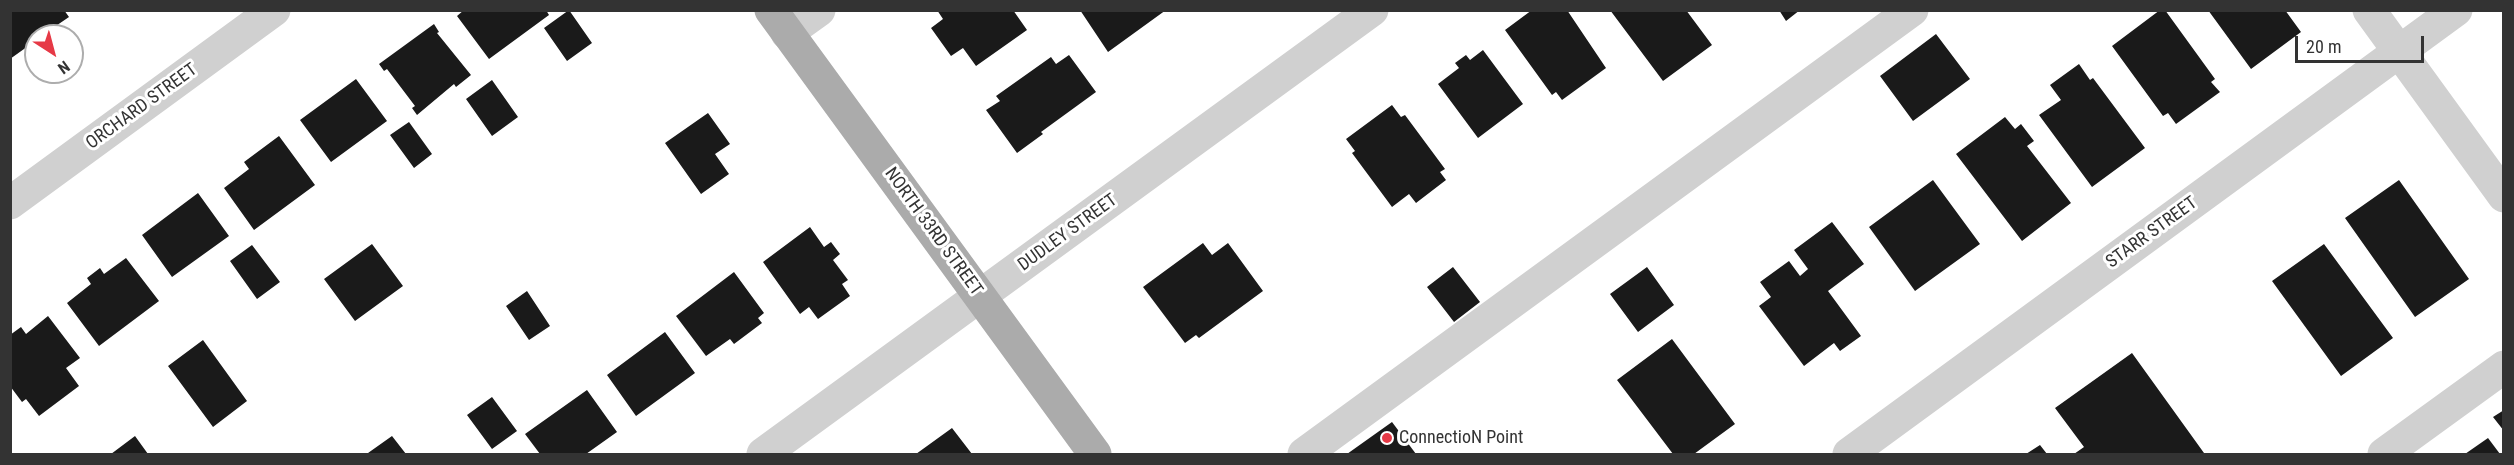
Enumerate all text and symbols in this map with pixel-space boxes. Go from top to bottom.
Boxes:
north arrow [24,24,84,84]
scale bar [2298,24,2427,62]
text: 20 m [2306,36,2341,57]
text: N [54,57,73,78]
street label: ORCHARD STREET [82,59,202,155]
street label: NORTH 33RD STREET [879,164,987,300]
street label: DUDLEY STREET [1014,190,1122,276]
street label: STARR STREET [2102,193,2202,273]
place label: ConnectioN Point [1399,427,1523,449]
marker: ConnectioN Point [1380,431,1394,445]

